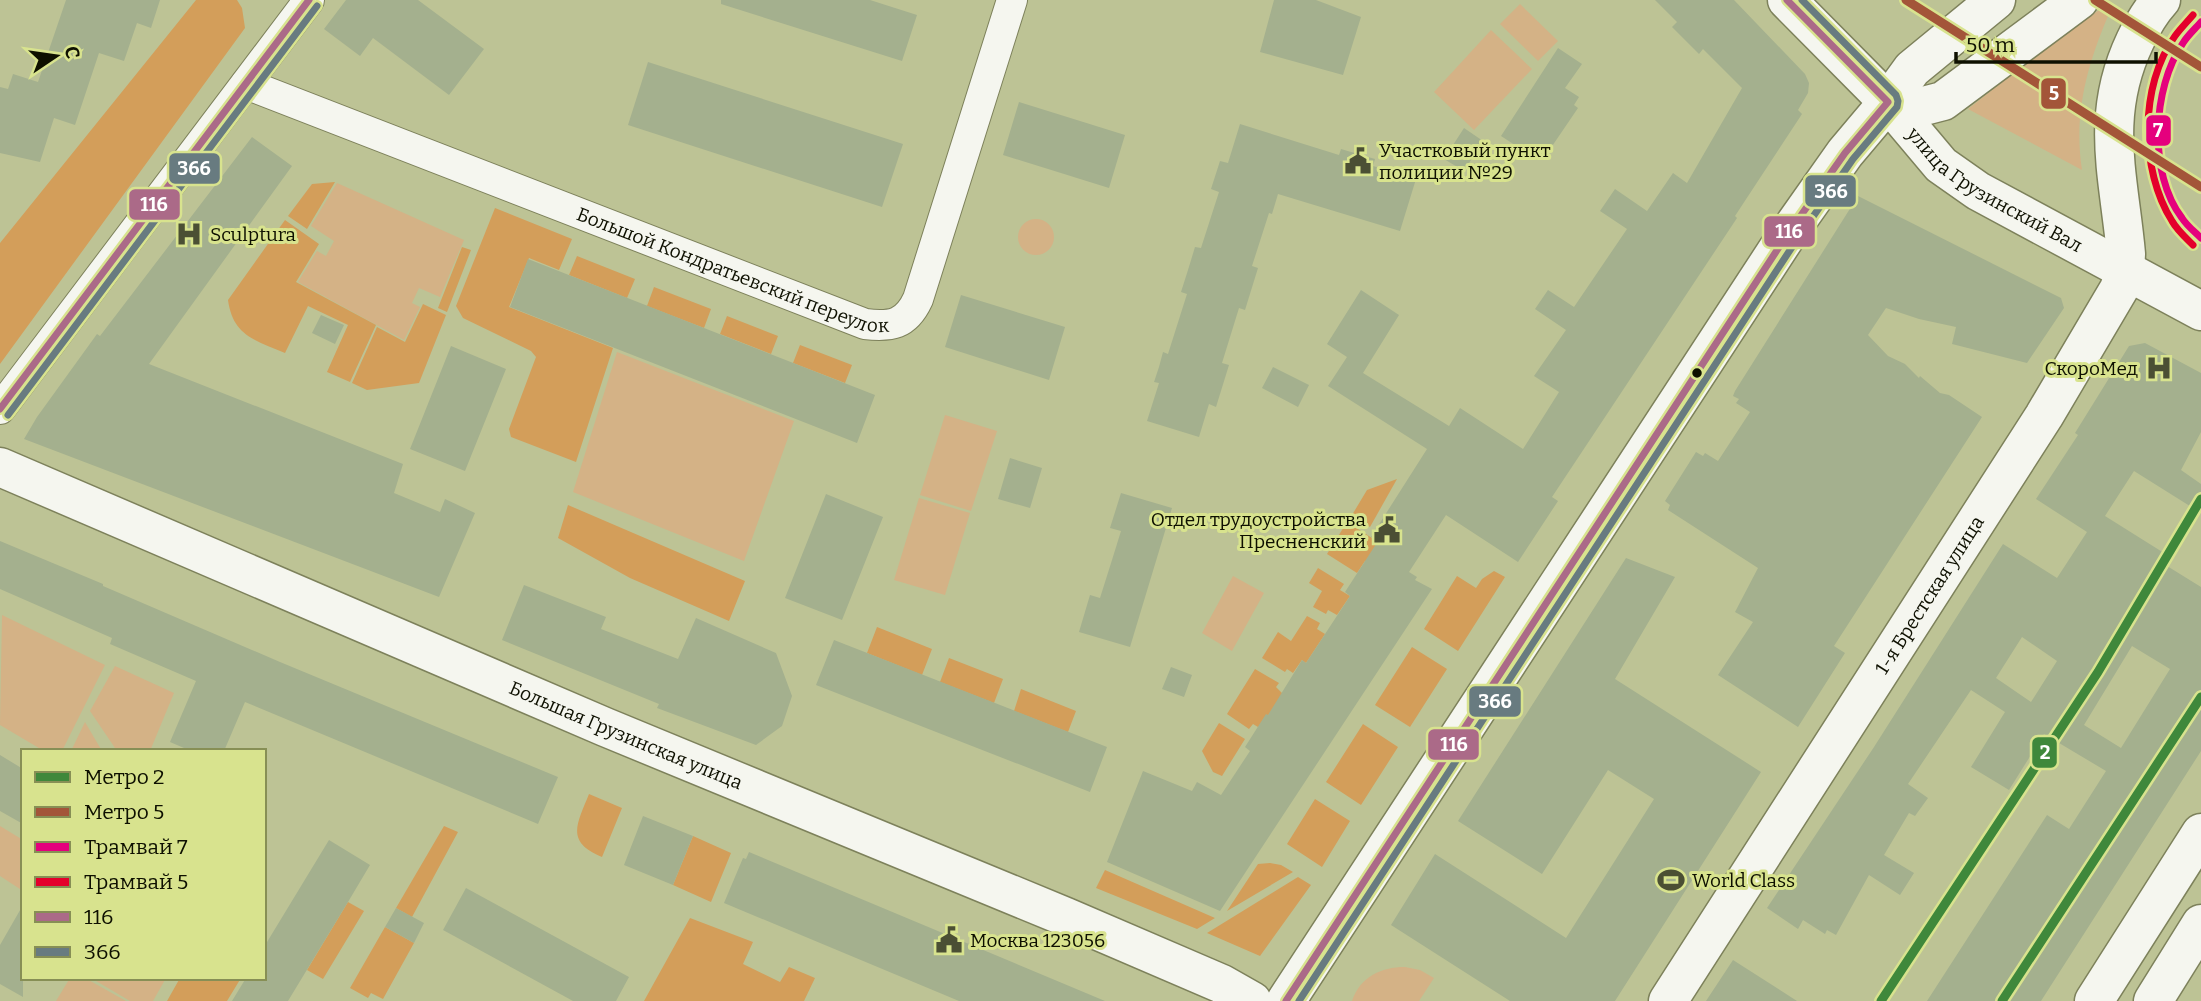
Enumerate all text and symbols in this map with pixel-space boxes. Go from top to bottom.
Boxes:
north arrow [21,21,91,91]
scale bar [1956,21,2156,65]
text: 50 m [1966,32,2015,58]
text: С [60,44,85,61]
line badge: 5 [2040,77,2067,110]
text: 5 [2049,82,2059,105]
line badge: 7 [2145,114,2172,147]
text: 7 [2153,119,2163,142]
street label: улица Грузинский Вал [1902,122,2086,257]
place label: Участковый пункт полиции №29 [1379,139,1551,184]
public building icon: Участковый пункт полиции №29 [1343,146,1373,176]
line badge: 366 [168,152,221,185]
text: 366 [177,157,211,180]
line badge: 366 [1804,174,1857,208]
text: 366 [1814,180,1848,203]
line badge: 116 [128,188,181,221]
text: 116 [140,193,168,216]
street label: Большой Кондратьевский переулок [574,202,891,337]
line badge: 116 [1763,215,1816,248]
hospital icon: Sculptura [174,219,204,249]
text: 116 [1775,220,1803,243]
place label: Sculptura [210,223,297,246]
hospital icon: СкороМед [2144,353,2174,383]
place label: СкороМед [2045,357,2139,380]
unlabelled marker [1690,366,1704,380]
place label: Отдел трудоустройства Пресненский [1151,508,1367,553]
street label: 1-я Брестская улица [1870,511,1989,678]
public building icon: Отдел трудоустройства Пресненский [1372,515,1402,545]
street label: Большая Грузинская улица [506,676,746,795]
line badge: 366 [1468,685,1522,718]
text: 366 [1478,690,1512,713]
line badge: 116 [1427,728,1480,761]
text: 116 [1440,733,1468,756]
line badge: 2 [2031,736,2058,769]
text: 2 [2040,741,2051,764]
legend [21,749,266,980]
text: Метро 2 [84,764,164,790]
text: Метро 5 [84,799,164,825]
text: Трамвай 7 [84,834,188,860]
sports icon: World Class [1656,865,1686,895]
text: Трамвай 5 [84,869,188,895]
place label: World Class [1692,869,1795,892]
text: 116 [84,904,113,930]
public building icon: Москва 123056 [934,925,964,955]
place label: Москва 123056 [970,929,1105,952]
text: 366 [84,939,121,965]

